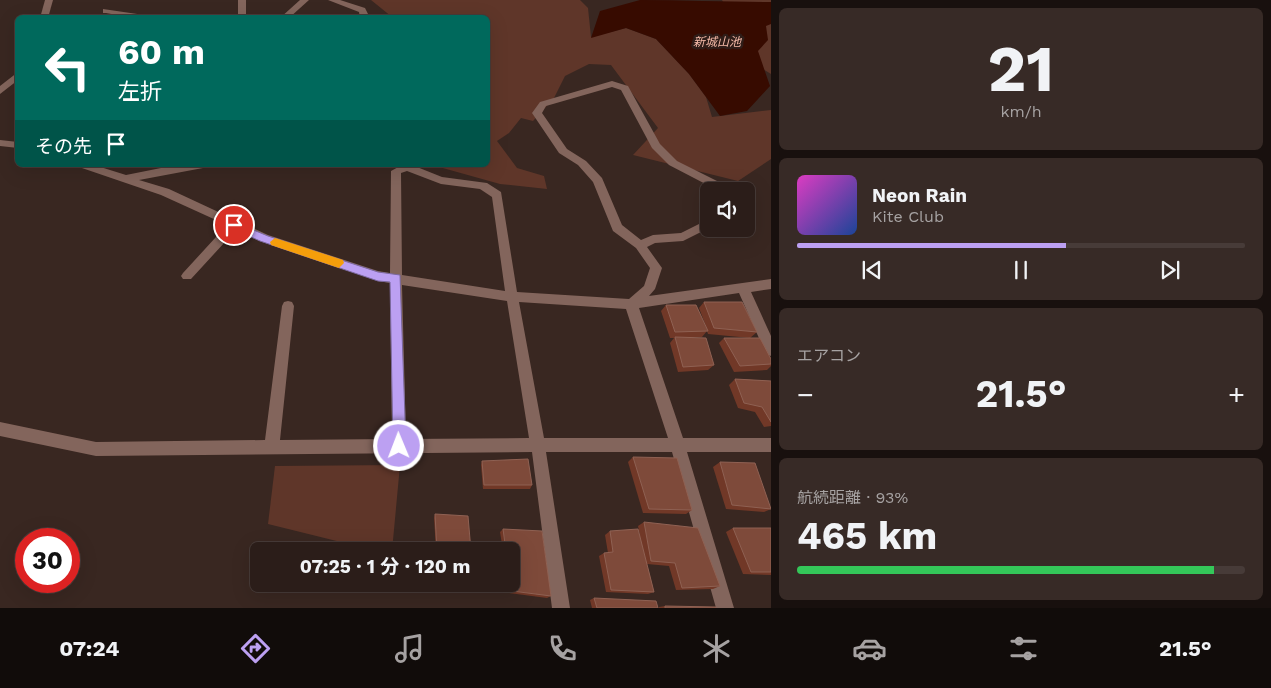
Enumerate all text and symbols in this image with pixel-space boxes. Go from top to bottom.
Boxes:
text: 60 m [118,31,205,73]
text: 21 [988,31,1054,107]
icon: left [35,35,100,100]
water label: 新城山池 [693,35,742,49]
text: 左折 [118,79,162,104]
text: km/h [1000,102,1042,121]
icon: arrive [102,130,130,158]
text: その先 [35,135,92,158]
map controls [700,182,755,237]
button: sound [700,182,755,237]
text: Neon Rain [872,184,967,207]
pin [213,204,255,246]
text: Kite Club [872,207,944,226]
icon: arrive [220,211,248,239]
icon: previous [858,256,886,284]
icon: pause [1007,256,1035,284]
icon: next [1156,256,1184,284]
text: エアコン [797,346,861,365]
text: 21.5° [975,372,1067,416]
text: − [797,378,814,411]
text: + [1228,378,1245,411]
position arrow [372,419,424,471]
text: 航続距離 · 93% [797,488,908,507]
text: 465 km [797,514,937,558]
speed limit sign: 30 [15,528,80,593]
text: 07:25 · 1 分 · 120 m [300,555,470,578]
icon: directions [238,631,273,666]
icon: music [392,631,427,666]
icon: phone [545,631,580,666]
icon: climate [699,631,734,666]
icon: car [852,631,887,666]
icon: filters [1006,631,1041,666]
text: 07:24 [59,636,120,661]
text: 21.5° [1159,636,1212,661]

